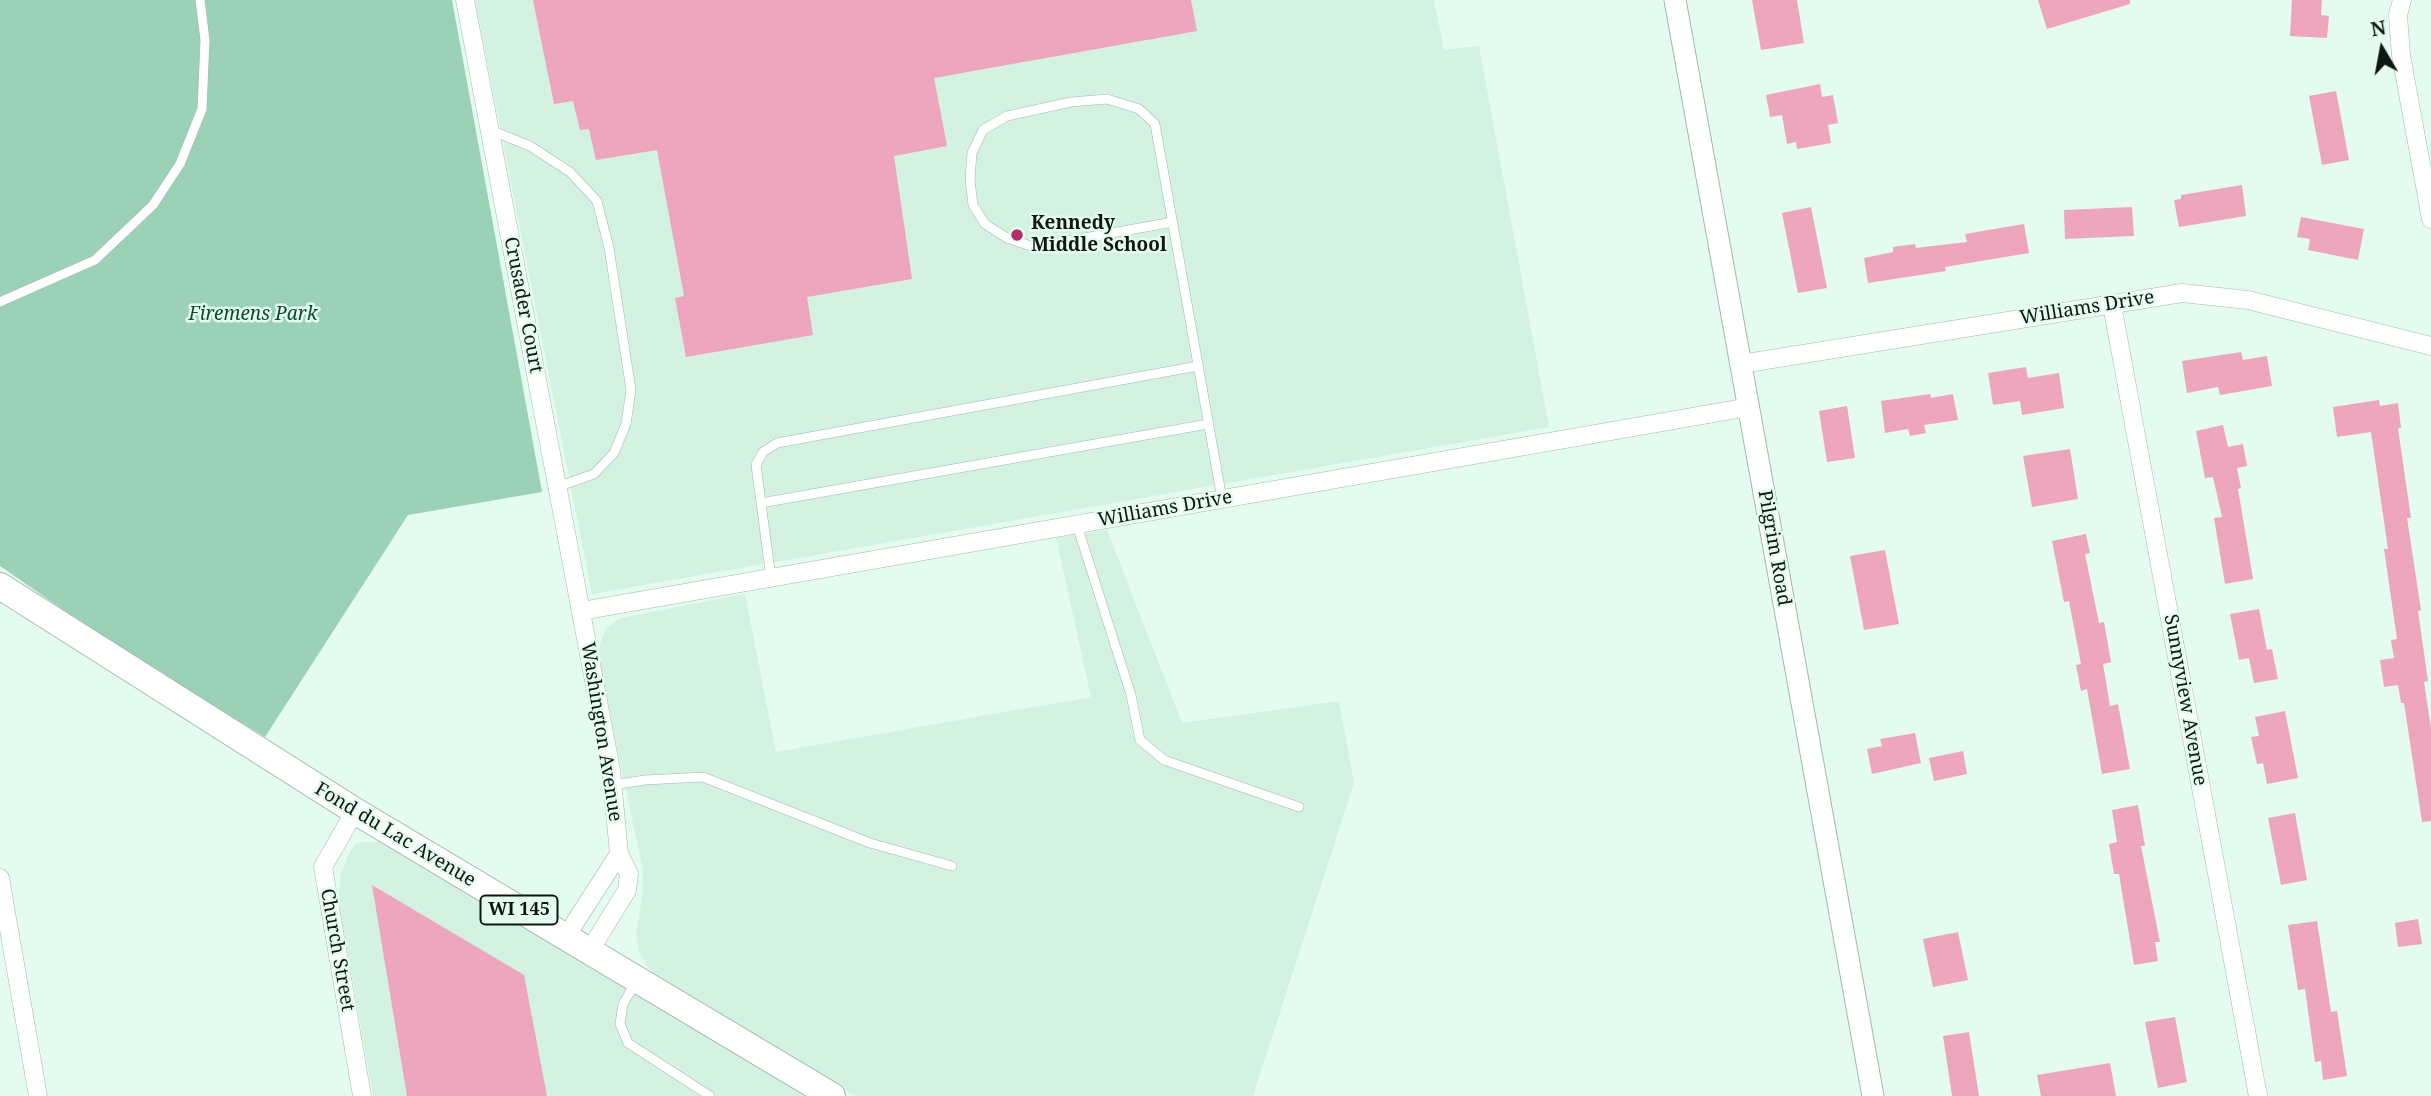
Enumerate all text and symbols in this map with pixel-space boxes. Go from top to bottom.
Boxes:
north arrow [2347,14,2417,84]
text: N [2369,14,2388,42]
place label: Kennedy Middle School [1031,213,1167,257]
marker: Kennedy Middle School [1009,227,1025,243]
street label: Crusader Court [499,235,547,375]
street label: Williams Drive [2018,286,2156,330]
park label: Firemens Park [189,304,317,326]
street label: Williams Drive [1096,486,1234,532]
street label: Pilgrim Road [1753,488,1795,608]
street label: Sunnyview Avenue [2159,612,2211,788]
street label: Washington Avenue [576,641,626,823]
street label: Fond du Lac Avenue [310,778,480,892]
street label: Church Street [315,887,359,1013]
road number: WI 145 [480,896,558,925]

